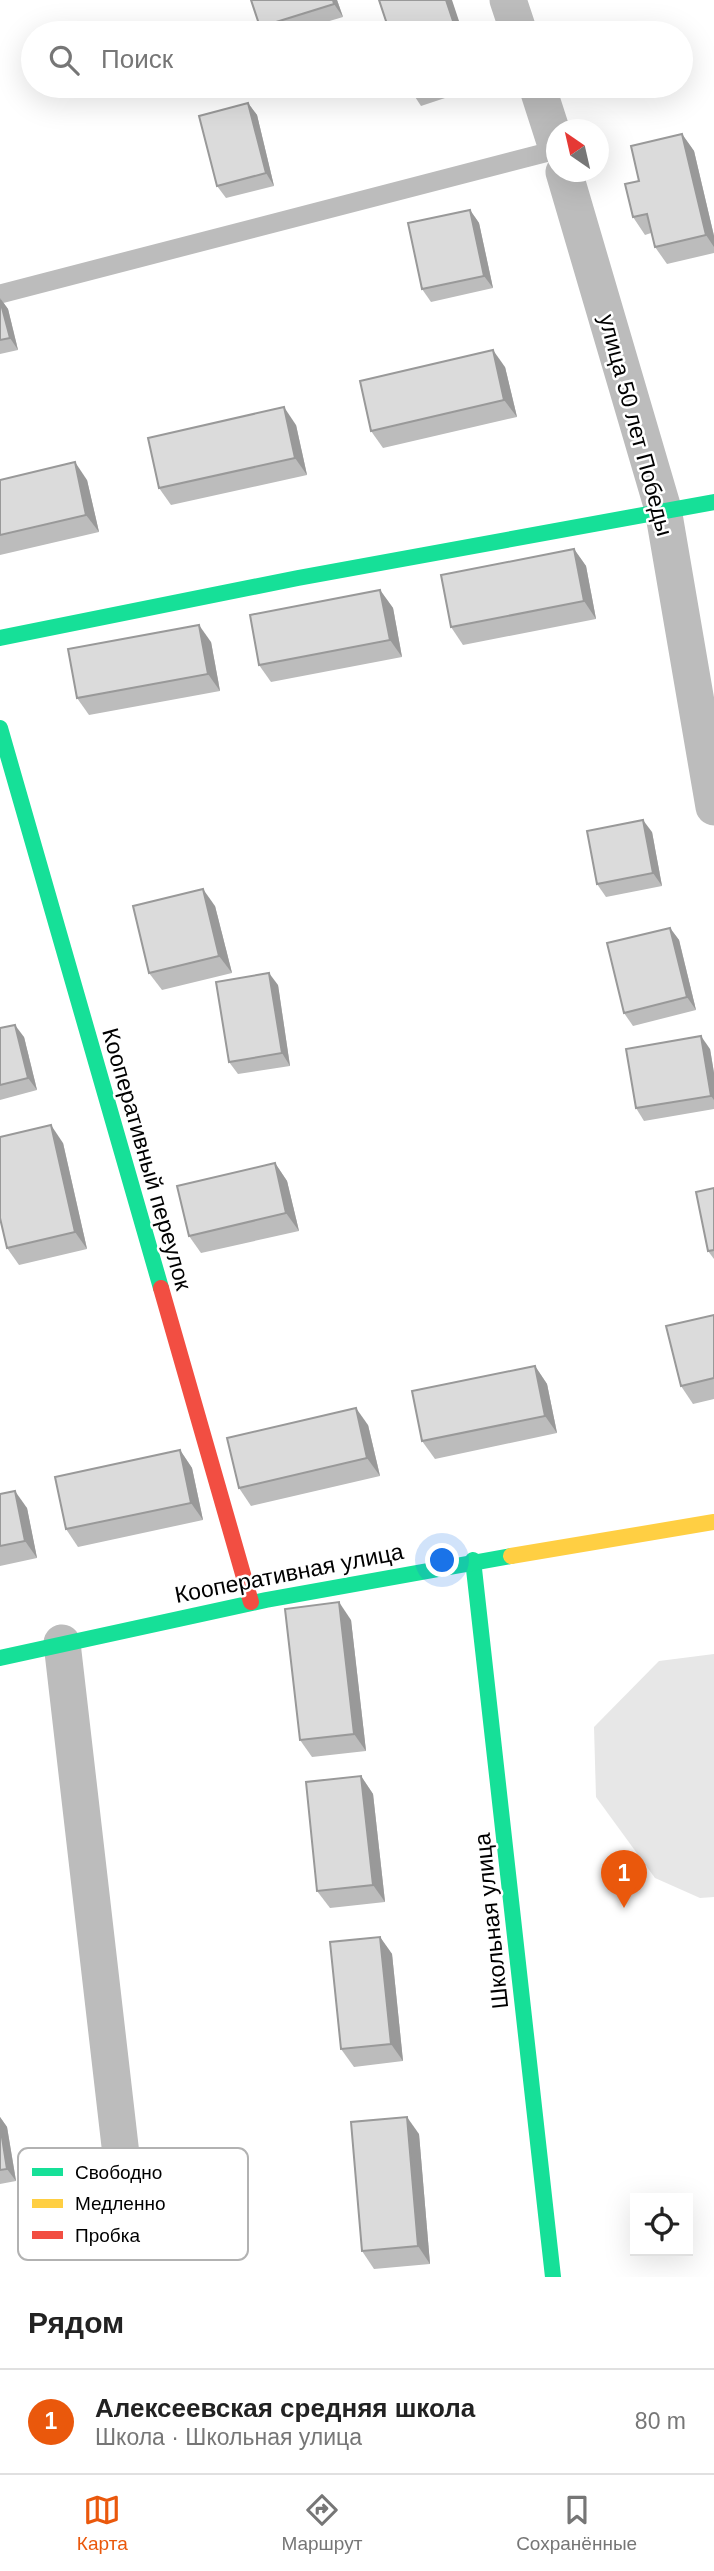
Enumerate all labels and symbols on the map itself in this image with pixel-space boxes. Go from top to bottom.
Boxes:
north arrow [546,119,609,182]
street label: улица 50 лет Победы [594,311,678,539]
street label: Кооперативный переулок [97,1025,197,1294]
street label: Кооперативная улица [172,1538,406,1608]
your location [425,1543,459,1577]
street label: Школьная улица [469,1832,513,2010]
pin: 1 [601,1850,647,1908]
legend [18,2148,248,2260]
text: Свободно [75,2162,162,2183]
text: Медленно [75,2193,165,2214]
text: Пробка [75,2225,140,2246]

